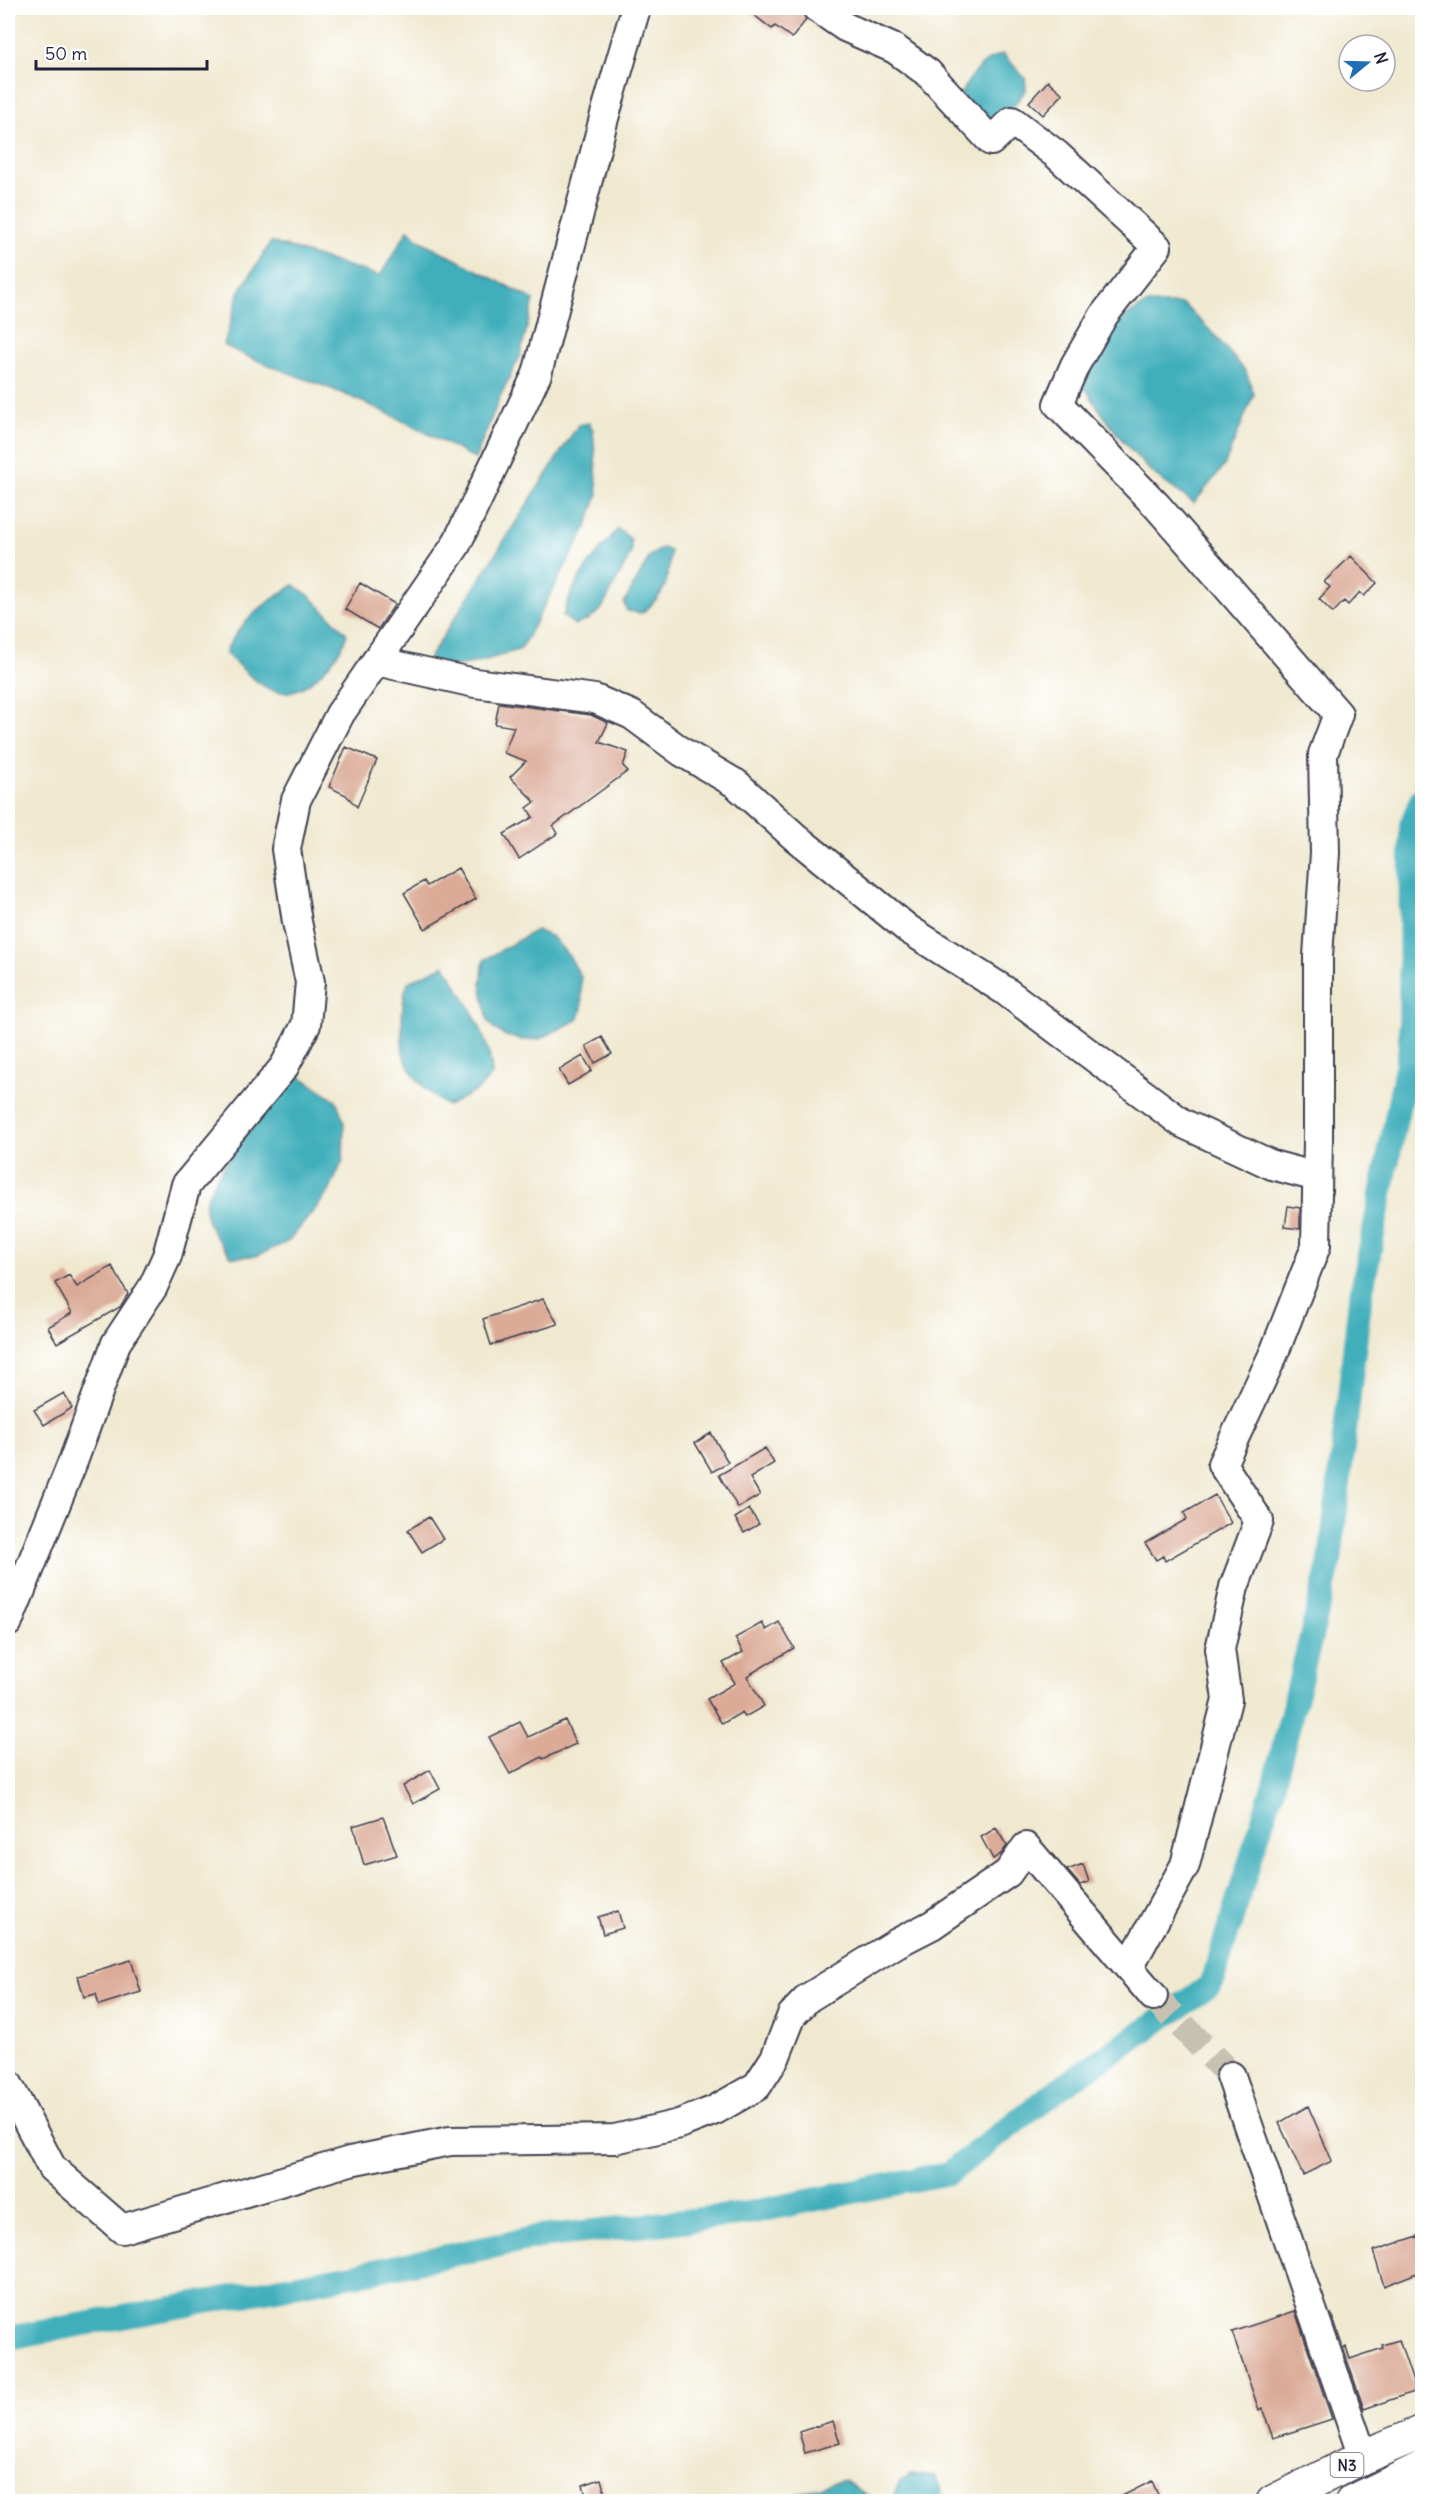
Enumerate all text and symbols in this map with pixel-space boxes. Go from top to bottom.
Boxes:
scale bar [36,33,207,71]
north arrow [1337,33,1397,93]
text: 50 m [45,42,87,65]
text: N [1370,50,1392,67]
road number: N3 [1330,2453,1364,2477]

